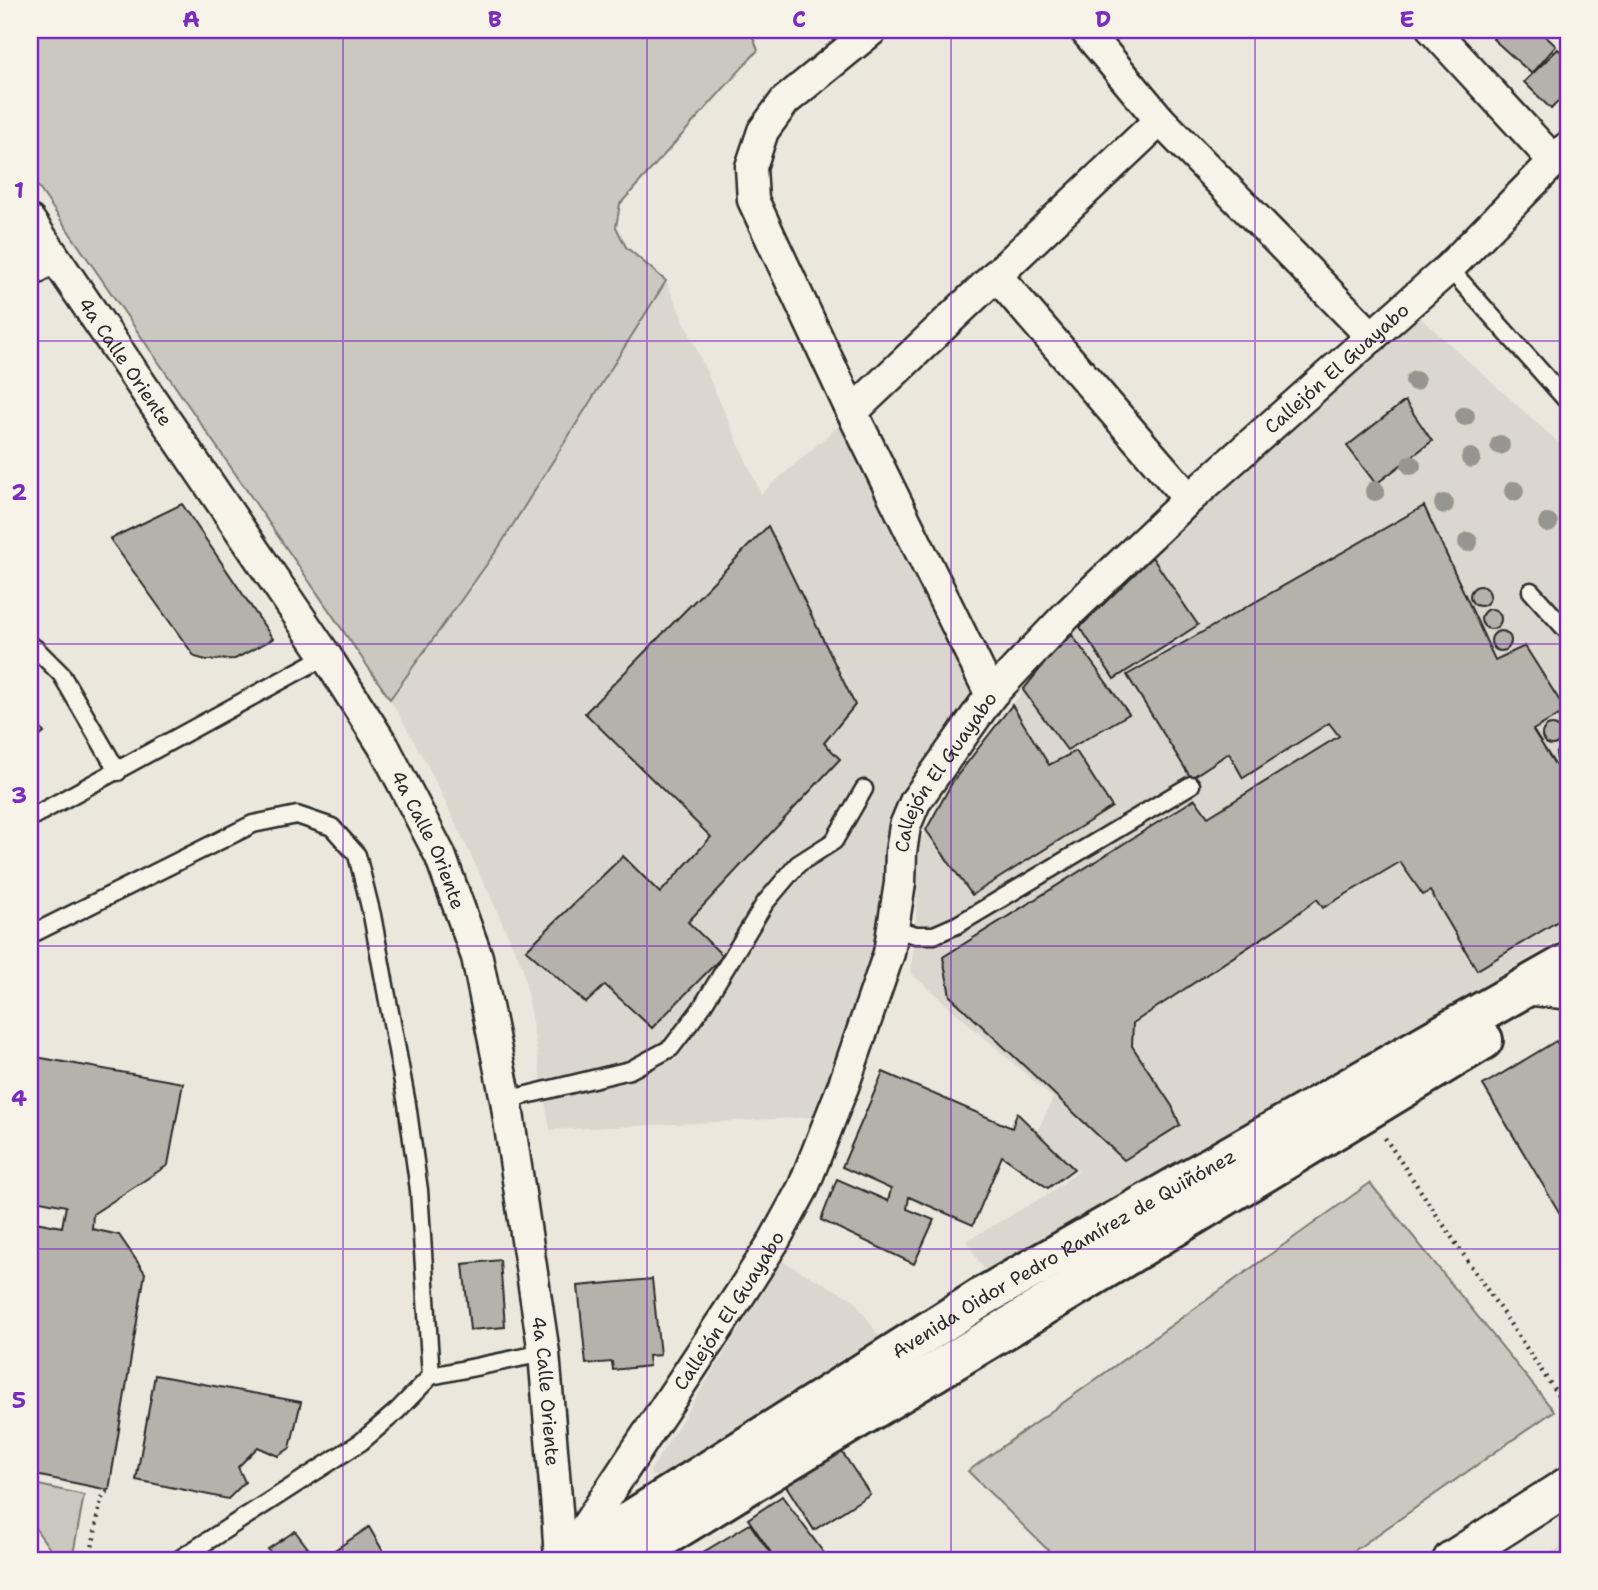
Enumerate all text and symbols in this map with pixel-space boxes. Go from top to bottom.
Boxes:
text: A [182,4,200,34]
text: B [488,4,502,34]
text: C [792,4,806,34]
text: D [1095,4,1111,34]
text: E [1399,4,1415,34]
text: 1 [14,175,24,205]
street label: 4a Calle Oriente [73,292,178,431]
street label: Callejón El Guayabo [1259,297,1414,439]
text: 2 [11,477,27,507]
street label: Callejón El Guayabo [889,687,1002,854]
street label: 4a Calle Oriente [386,766,471,912]
text: 3 [11,780,27,810]
text: 4 [11,1083,27,1113]
street label: Avenida Oidor Pedro Ramírez de Quiñónez [887,1143,1240,1364]
street label: Callejón El Guayabo [668,1226,790,1395]
street label: 4a Calle Oriente [526,1314,566,1467]
text: 5 [12,1385,26,1415]

